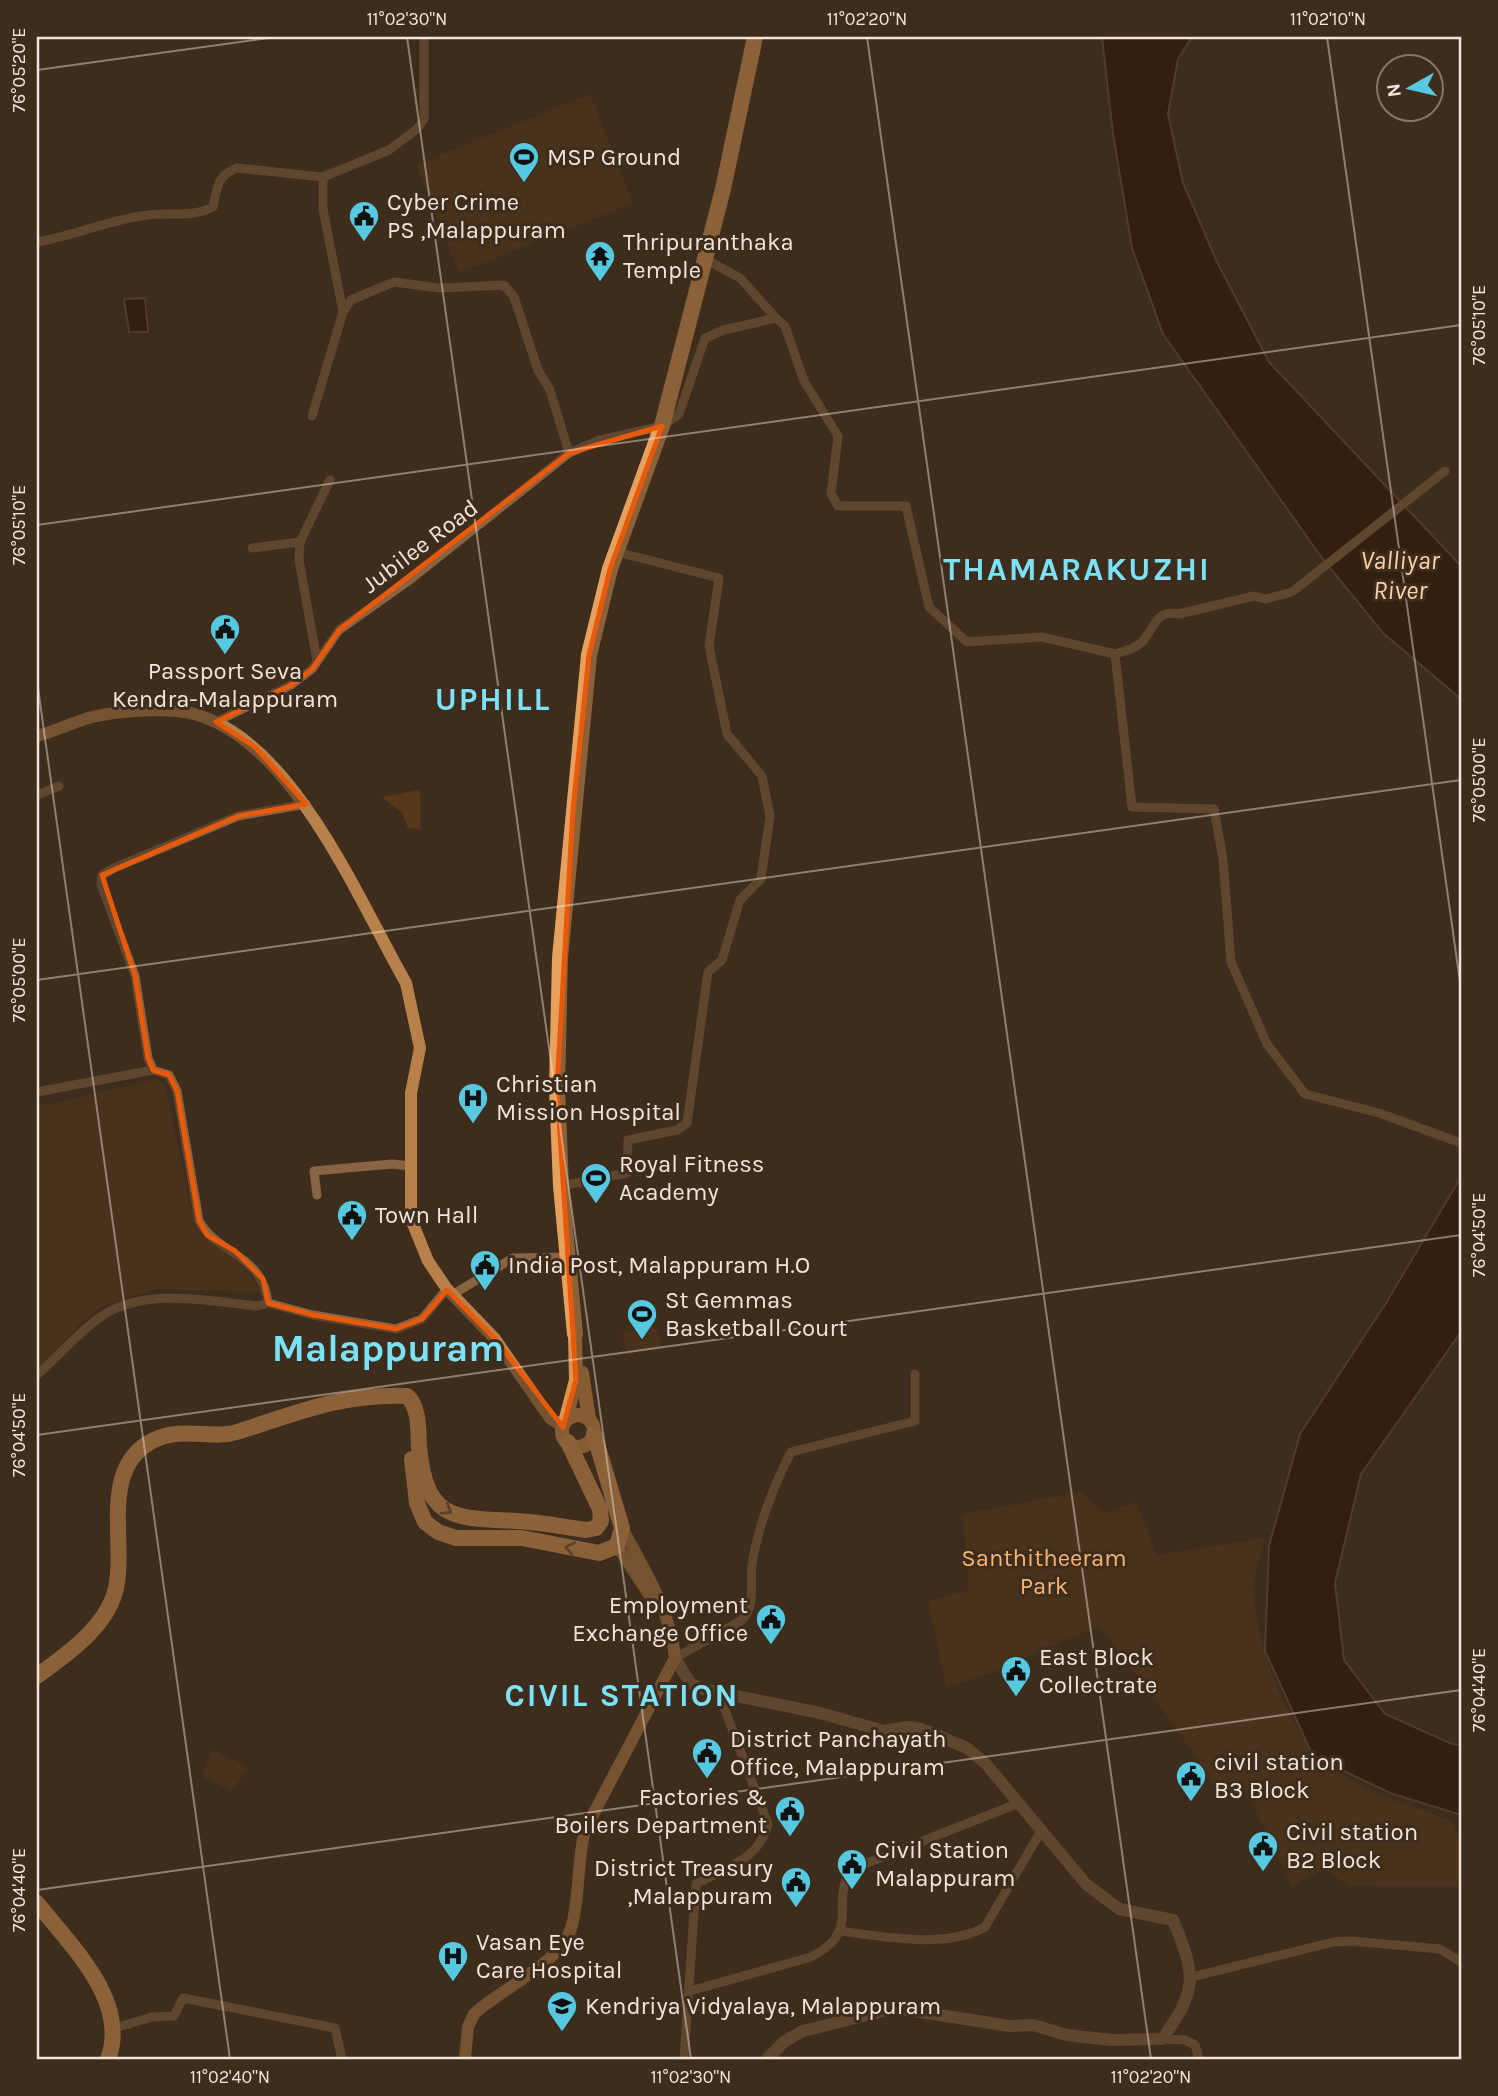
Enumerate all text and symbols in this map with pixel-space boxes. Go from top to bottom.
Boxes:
text: 11°02'30"N [367,8,447,30]
text: 11°02'20"N [827,8,907,30]
text: 11°02'10"N [1290,8,1366,30]
text: 76°05'20"E [8,28,30,112]
north arrow [1376,52,1446,122]
text: N [1382,82,1406,99]
sports icon: MSP Ground [507,140,541,184]
place label: MSP Ground [547,143,681,171]
place label: Cyber Crime PS ,Malappuram [387,188,566,244]
public building icon: Cyber Crime PS ,Malappuram [347,199,381,243]
place label: Thripuranthaka Temple [623,228,794,284]
temple icon: Thripuranthaka Temple [583,239,617,283]
text: 76°05'10"E [1468,285,1490,365]
text: 76°05'10"E [8,485,30,565]
street label: Jubilee Road [357,493,483,599]
water label: Valliyar River [1361,545,1441,606]
district label: THAMARAKUZHI [943,551,1211,588]
public building icon: Passport Seva Kendra-Malappuram [208,612,242,656]
place label: Passport Seva Kendra-Malappuram [112,657,338,713]
district label: UPHILL [435,681,551,718]
text: 76°05'00"E [1468,737,1490,823]
text: 76°05'00"E [8,937,30,1023]
place label: Christian Mission Hospital [496,1070,681,1126]
hospital icon: Christian Mission Hospital [456,1081,490,1125]
place label: Royal Fitness Academy [619,1150,764,1206]
sports icon: Royal Fitness Academy [579,1161,613,1205]
text: 76°04'50"E [1468,1193,1490,1277]
public building icon: Town Hall [335,1198,369,1242]
place label: Town Hall [375,1201,479,1229]
public building icon: India Post, Malappuram H.O [468,1248,502,1292]
place label: India Post, Malappuram H.O [508,1251,810,1279]
place label: St Gemmas Basketball Court [665,1286,847,1342]
sports icon: St Gemmas Basketball Court [625,1297,659,1341]
district label: Malappuram [272,1326,504,1371]
text: 76°04'50"E [8,1393,30,1477]
one-way arrow [439,1502,452,1515]
one-way arrow [564,1541,576,1556]
park label: Santhitheeram Park [961,1544,1127,1600]
place label: Employment Exchange Office [572,1591,748,1647]
public building icon: Employment Exchange Office [754,1602,788,1646]
place label: East Block Collectrate [1039,1643,1157,1699]
text: 76°04'40"E [1468,1648,1490,1732]
public building icon: East Block Collectrate [999,1654,1033,1698]
district label: CIVIL STATION [504,1677,740,1714]
place label: District Panchayath Office, Malappuram [730,1725,947,1781]
public building icon: District Panchayath Office, Malappuram [690,1736,724,1780]
place label: civil station B3 Block [1214,1748,1344,1804]
public building icon: civil station B3 Block [1174,1759,1208,1803]
place label: Factories & Boilers Department [554,1783,767,1839]
public building icon: Factories & Boilers Department [773,1794,807,1838]
place label: Civil station B2 Block [1286,1818,1418,1874]
public building icon: Civil station B2 Block [1246,1829,1280,1873]
place label: Civil Station Malappuram [875,1836,1015,1892]
public building icon: Civil Station Malappuram [835,1847,869,1891]
text: 76°04'40"E [8,1848,30,1932]
place label: District Treasury ,Malappuram [594,1854,773,1910]
public building icon: District Treasury ,Malappuram [779,1865,813,1909]
place label: Vasan Eye Care Hospital [476,1928,623,1984]
hospital icon: Vasan Eye Care Hospital [436,1939,470,1983]
school or university icon: Kendriya Vidyalaya, Malappuram [545,1989,579,2033]
place label: Kendriya Vidyalaya, Malappuram [585,1992,941,2020]
text: 11°02'40"N [190,2066,270,2088]
text: 11°02'30"N [651,2066,731,2088]
text: 11°02'20"N [1111,2066,1191,2088]

